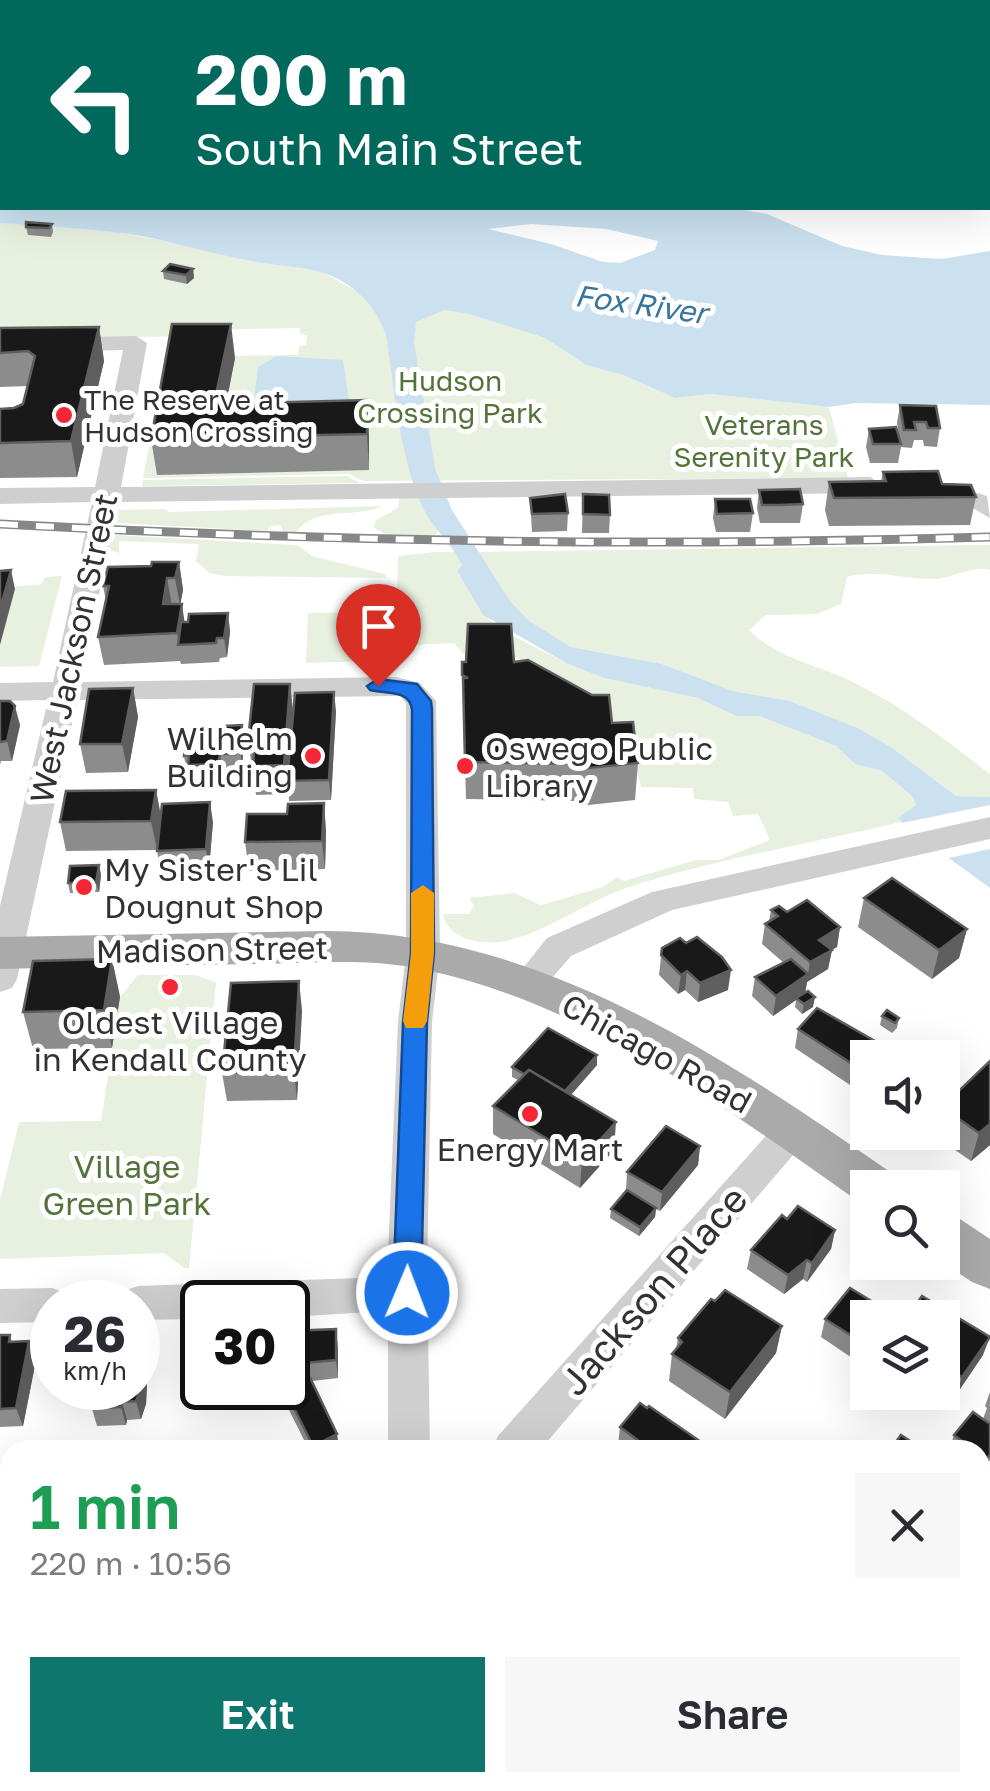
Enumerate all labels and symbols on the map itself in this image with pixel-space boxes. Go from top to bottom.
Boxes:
water label: Fox River [573,277,713,332]
park label: Hudson Crossing Park [357,364,543,429]
place label: The Reserve at Hudson Crossing [84,383,313,448]
marker: The Reserve at Hudson Crossing [53,404,75,426]
park label: Veterans Serenity Park [674,408,855,473]
street label: West Jackson Street [22,490,124,806]
pin [336,584,421,687]
place label: Wilhelm Building [166,719,293,794]
place label: Oswego Public Library [485,729,713,804]
marker: Wilhelm Building [302,745,324,767]
marker: Oswego Public Library [454,755,476,777]
place label: My Sister's Lil Dougnut Shop [104,850,324,925]
marker: My Sister's Lil Dougnut Shop [73,876,95,898]
street label: Madison Street [95,928,329,970]
marker: Oldest Village in Kendall County [159,976,181,998]
street label: Chicago Road [556,985,758,1121]
place label: Oldest Village in Kendall County [33,1003,307,1078]
marker: Energy Mart [519,1103,541,1125]
place label: Energy Mart [436,1130,624,1168]
park label: Village Green Park [43,1147,211,1222]
street label: Jackson Place [550,1176,756,1404]
position arrow [355,1241,459,1345]
speed limit sign: 30 [180,1280,310,1410]

